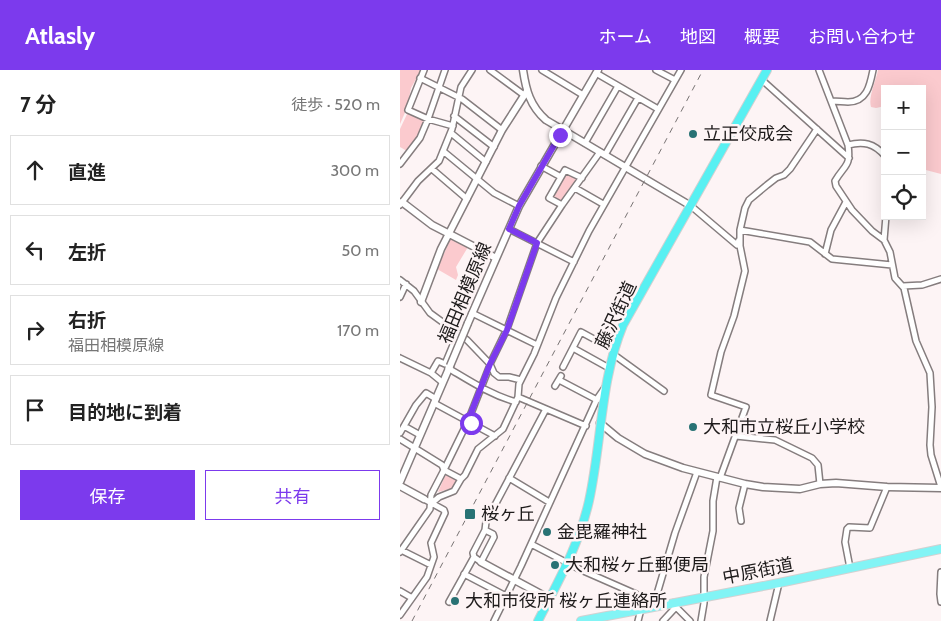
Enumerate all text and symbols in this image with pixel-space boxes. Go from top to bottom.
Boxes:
text: Atlasly [25,21,95,50]
text: ホーム [599,26,652,48]
text: 地図 [680,26,716,48]
text: 概要 [744,26,780,48]
text: お問い合わせ [808,26,916,48]
map controls [881,85,926,220]
button: + [881,85,926,130]
text: 7 分 [20,92,56,117]
text: 徒歩 · 520 m [291,95,380,114]
place label: 立正佼成会 [703,123,793,145]
route end [549,124,572,147]
marker: 立正佼成会 [687,128,699,140]
button: − [881,130,926,175]
icon: ahead [21,156,49,184]
text: 直進 [68,161,106,184]
text: 300 m [330,161,379,180]
button: locate [881,175,926,220]
icon: left [21,236,49,264]
street label: 福田相模原線 [434,239,496,347]
text: 左折 [68,241,106,264]
text: 50 m [342,241,379,260]
street label: 藤沢街道 [591,278,641,352]
text: 右折 [68,309,106,332]
icon: right [21,316,49,344]
text: 170 m [337,321,379,340]
text: 福田相模原線 [68,336,164,355]
icon: arrive [21,396,49,424]
text: 目的地に到着 [68,401,182,424]
route start [460,412,483,435]
place label: 大和市立桜丘小学校 [703,416,865,438]
marker: 大和市立桜丘小学校 [687,421,699,433]
button: 保存 [20,470,195,520]
button: 共有 [205,470,380,520]
place label: 桜ヶ丘 [481,503,535,525]
marker: 桜ヶ丘 [463,507,477,521]
place label: 金毘羅神社 [557,521,647,543]
marker: 金毘羅神社 [541,526,553,538]
street label: 中原街道 [721,553,795,589]
place label: 大和桜ヶ丘郵便局 [565,554,709,576]
marker: 大和桜ヶ丘郵便局 [549,559,561,571]
place label: 大和市役所 桜ヶ丘連絡所 [465,590,667,612]
marker: 大和市役所 桜ヶ丘連絡所 [449,595,461,607]

